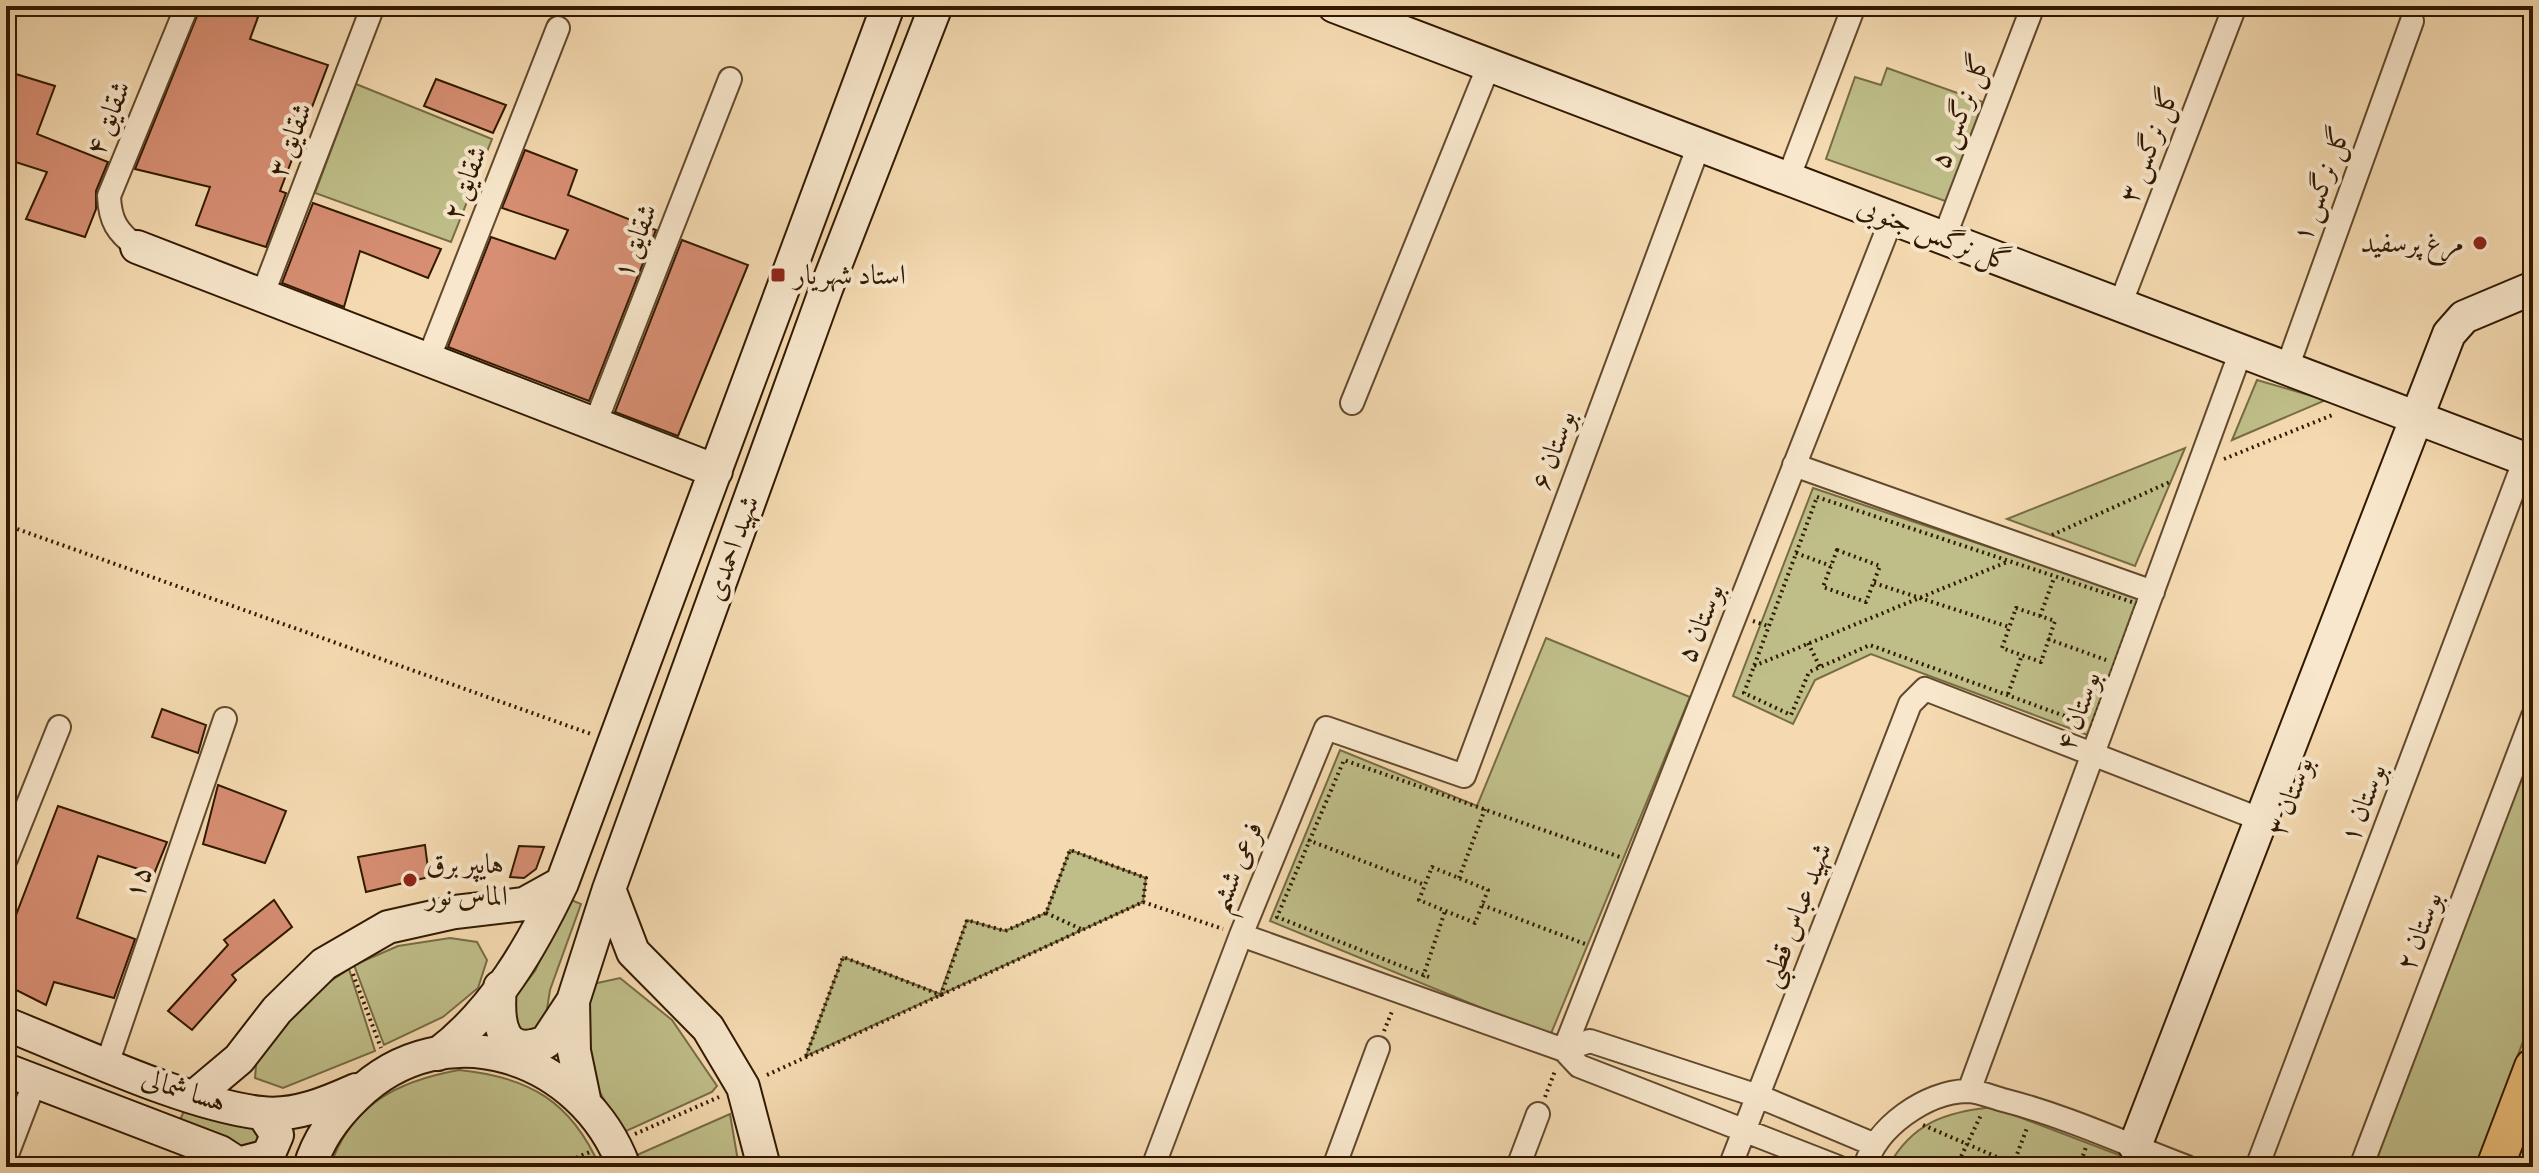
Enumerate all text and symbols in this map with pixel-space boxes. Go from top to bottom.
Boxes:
street label: گل نرگس ۵ [1921,48,1999,174]
street label: شقایق ۴ [76,75,140,161]
street label: گل نرگس ۳ [2110,82,2188,208]
street label: شقایق ۳ [258,97,322,183]
street label: گل نرگس ۱ [2283,121,2359,247]
street label: شقایق ۲ [433,140,497,226]
street label: گل نرگس جنوبی [1852,187,2016,281]
street label: شقایق ۱ [603,198,667,284]
place label: مرغ پرسفید [2361,224,2464,266]
marker: مرغ پرسفید [2471,234,2489,252]
place label: استاد شهریار [791,256,906,294]
marker: استاد شهریار [769,266,787,284]
street label: بوستان ۶ [1521,405,1585,495]
street label: شهید احمدی [695,490,769,606]
street label: بوستان ۵ [1667,578,1733,668]
street label: بوستان ۴ [2046,666,2110,756]
street label: بوستان ۳ [2258,751,2322,841]
street label: بوستان ۱ [2331,758,2395,848]
street label: فرعی ششم [1200,815,1280,922]
street label: شهید عباس قطبی [1751,837,1844,994]
place label: هایپر برق الماس نور [423,845,508,915]
street label: ۱۵ [115,860,161,904]
marker: هایپر برق الماس نور [401,871,419,889]
street label: بوستان ۲ [2387,886,2451,976]
street label: هسا شمالی [137,1059,231,1121]

